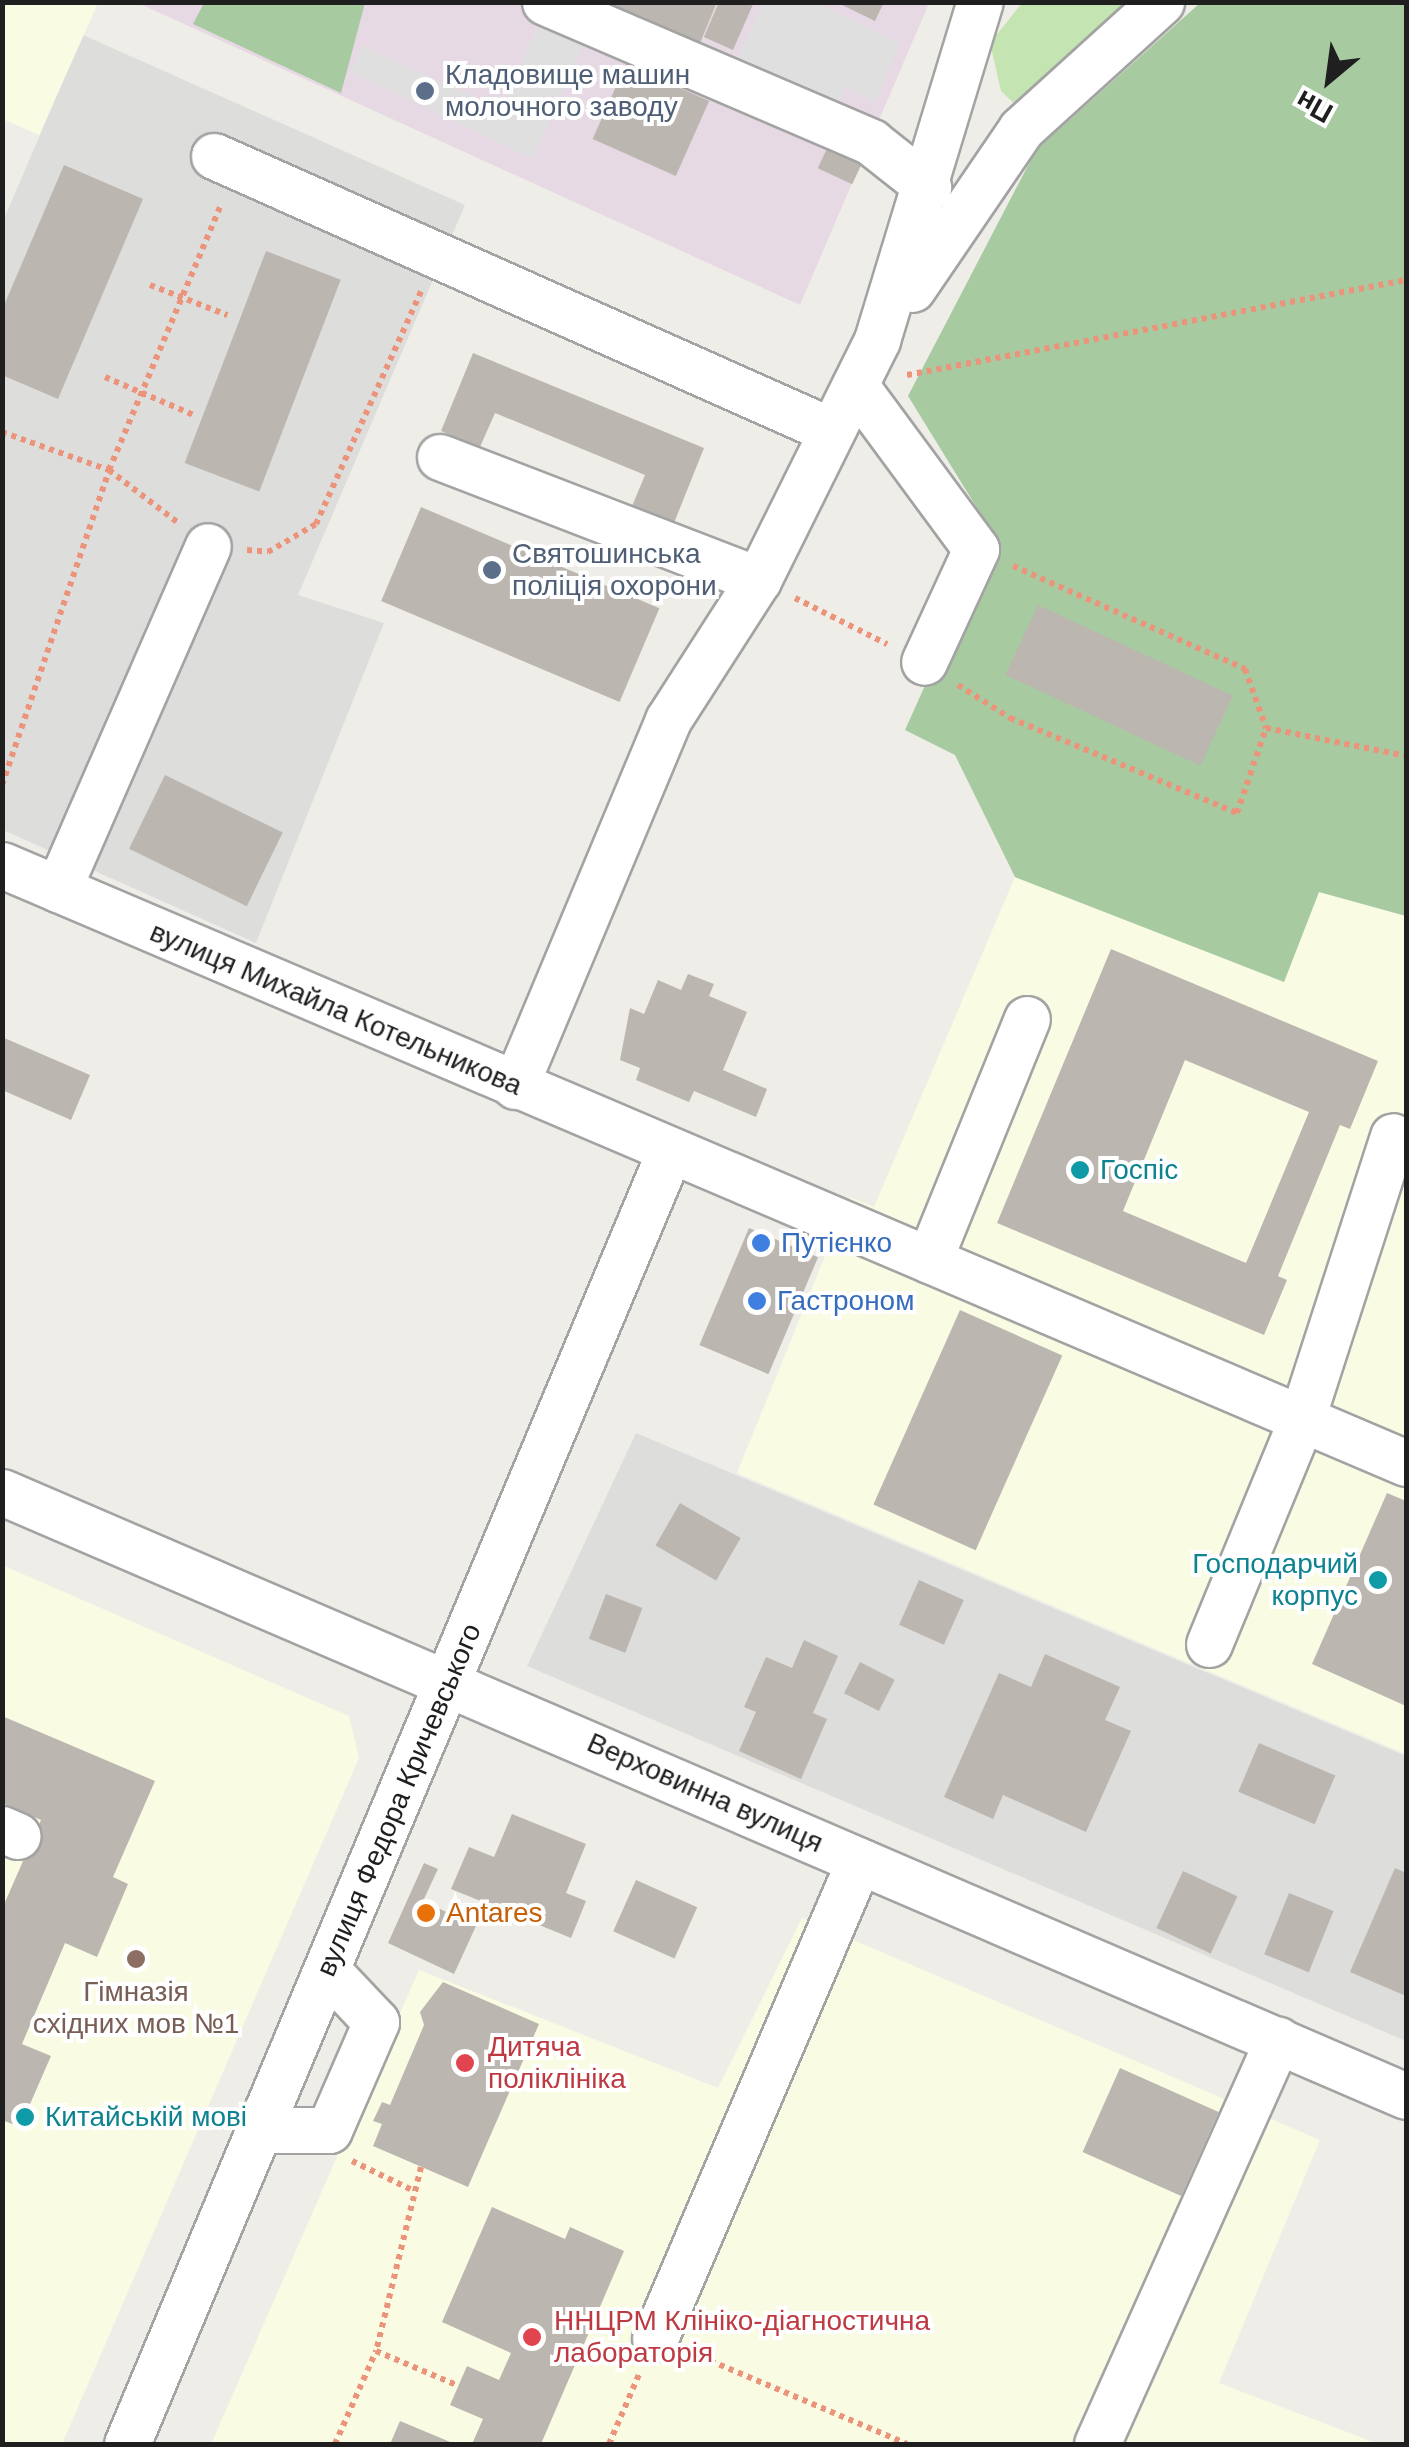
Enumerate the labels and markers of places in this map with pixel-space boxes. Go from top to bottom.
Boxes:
place label: Кладовище машин молочного заводу [445,58,690,124]
marker: Кладовище машин молочного заводу [414,80,436,102]
place label: Святошинська поліція охорони [512,537,717,603]
marker: Святошинська поліція охорони [481,559,503,581]
place label: Госпіс [1100,1153,1178,1187]
marker: Госпіс [1069,1159,1091,1181]
place label: Путієнко [781,1226,892,1260]
marker: Путієнко [750,1232,772,1254]
place label: Гастроном [777,1284,914,1318]
marker: Гастроном [746,1290,768,1312]
place label: Господарчий корпус [1192,1547,1358,1613]
marker: Господарчий корпус [1367,1569,1389,1591]
place label: Antares [446,1896,542,1930]
marker: Antares [415,1902,437,1924]
marker: Гімназія східних мов №1 [125,1948,147,1970]
place label: Гімназія східних мов №1 [33,1975,239,2041]
place label: Дитяча поліклініка [488,2030,626,2096]
marker: Дитяча поліклініка [452,2050,478,2076]
place label: Китайській мові [45,2100,247,2134]
marker: Китайській мові [14,2106,36,2128]
place label: ННЦРМ Клініко-діагностична лабораторія [554,2304,930,2370]
marker: ННЦРМ Клініко-діагностична лабораторія [519,2324,545,2350]

